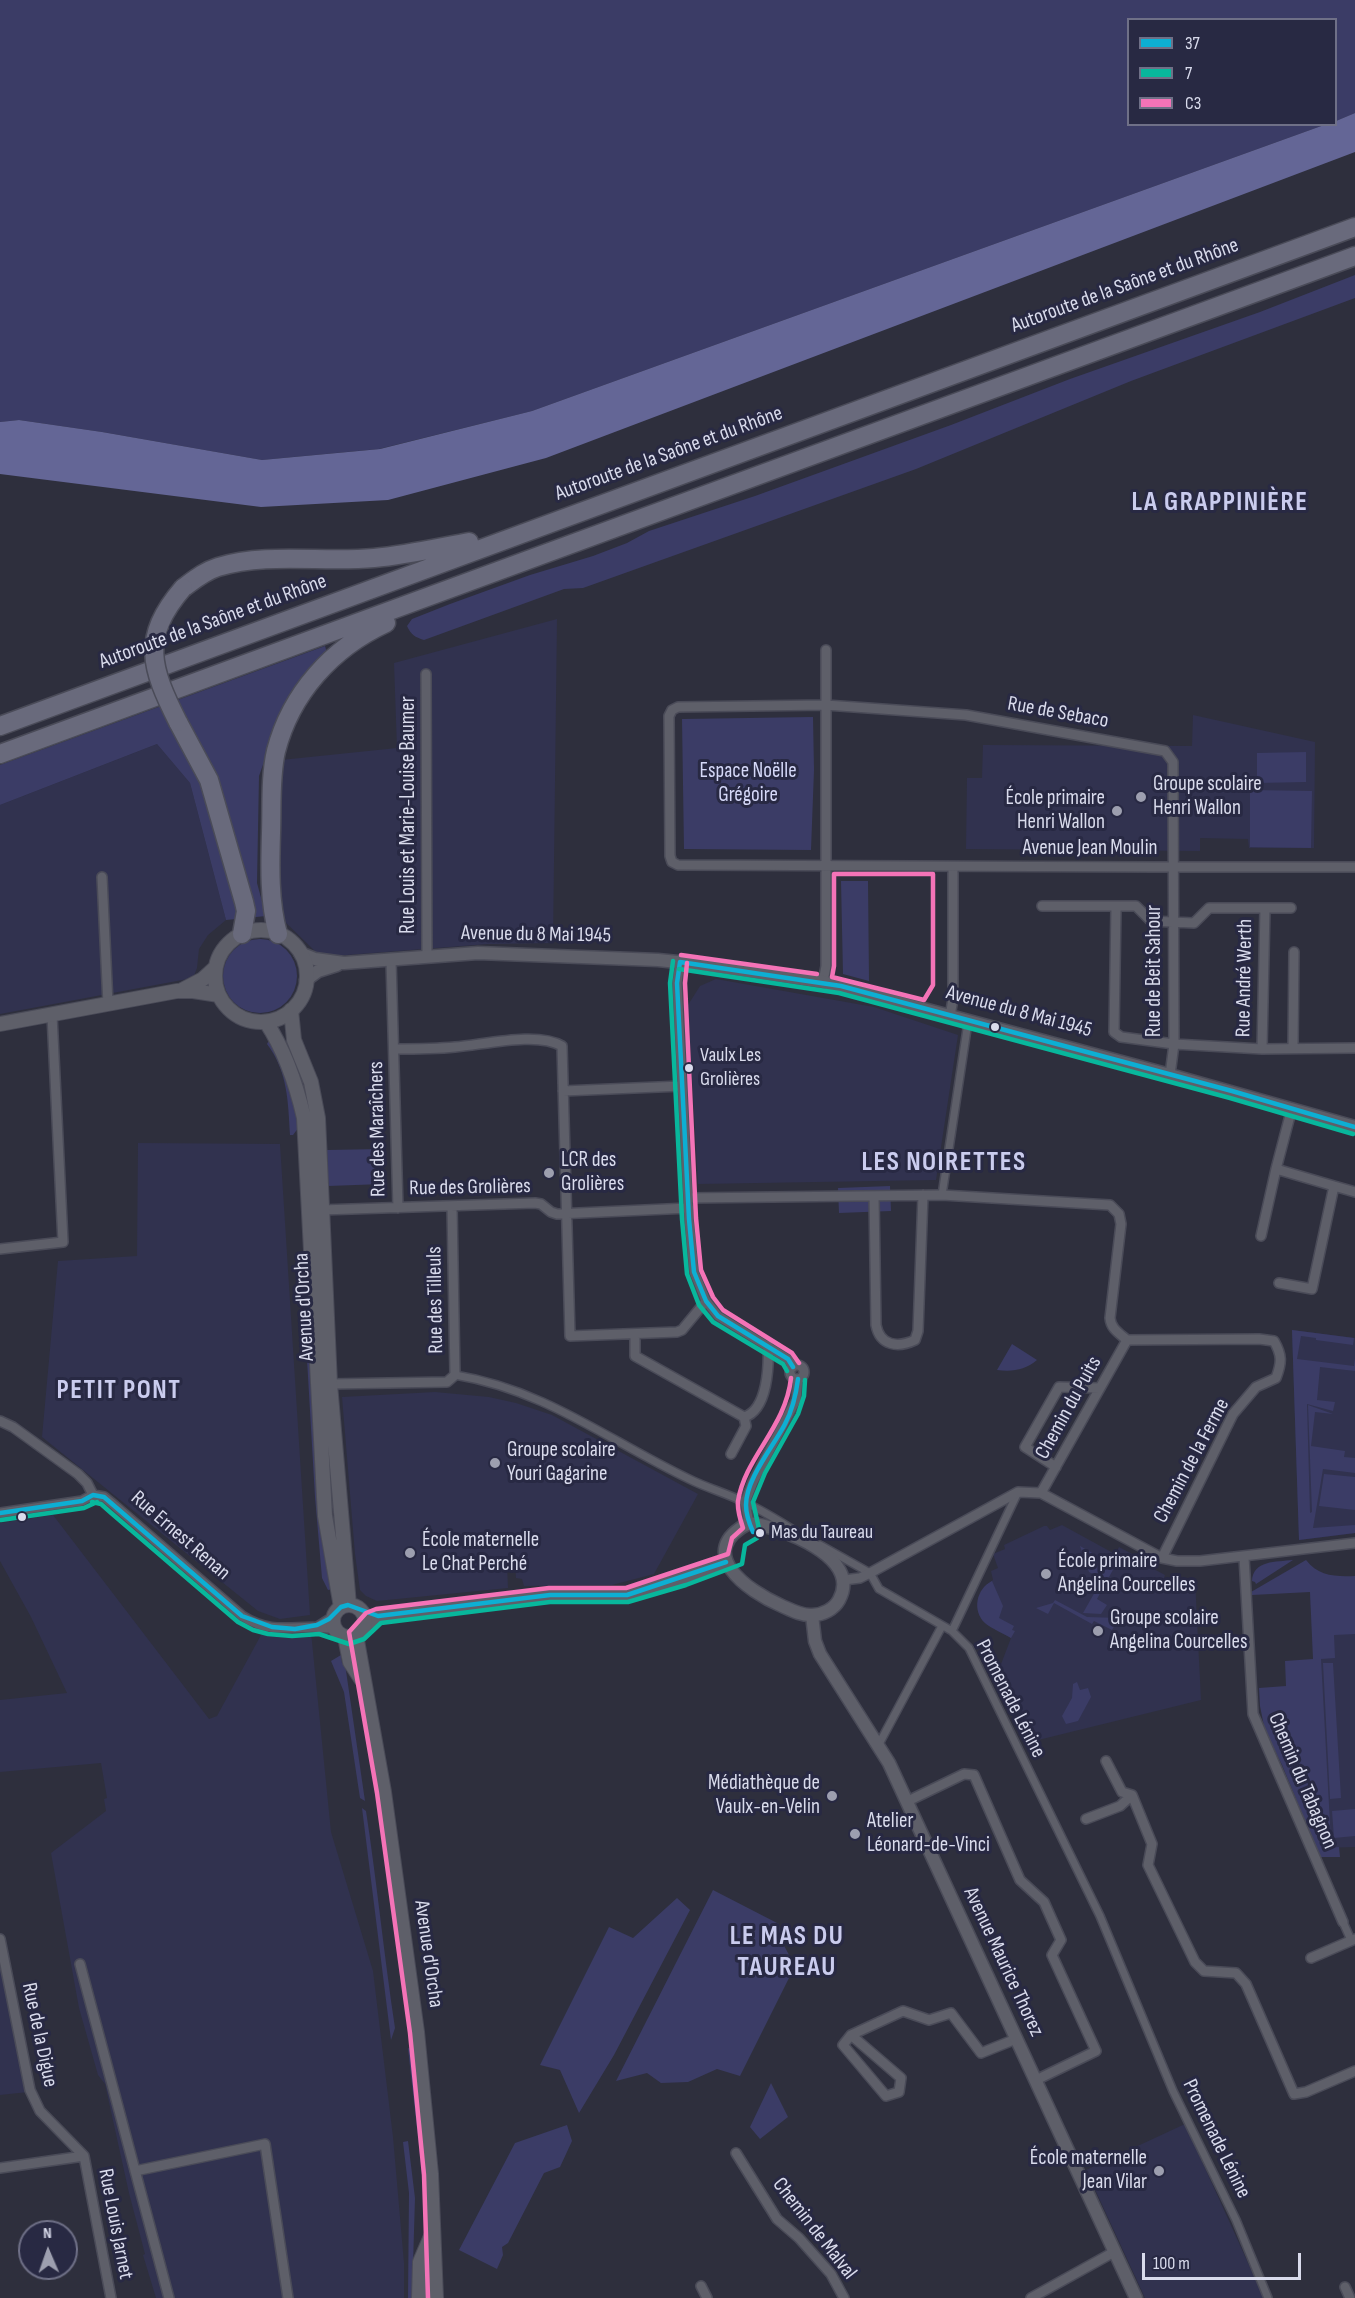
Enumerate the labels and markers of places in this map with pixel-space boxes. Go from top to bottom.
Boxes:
place label: Groupe scolaire Henri Wallon [1153,772,1262,822]
place label: École primaire Henri Wallon [1006,786,1105,836]
marker: Groupe scolaire Henri Wallon [1134,790,1148,804]
marker: École primaire Henri Wallon [1110,804,1124,818]
unlabelled marker [989,1021,1001,1033]
place label: Vaulx Les Grolières [700,1044,761,1091]
marker: Vaulx Les Grolières [683,1062,695,1074]
place label: LCR des Grolières [561,1148,624,1198]
marker: LCR des Grolières [542,1166,556,1180]
place label: Groupe scolaire Youri Gagarine [507,1438,616,1488]
marker: Groupe scolaire Youri Gagarine [488,1456,502,1470]
unlabelled marker [16,1511,28,1523]
place label: Mas du Taureau [771,1521,873,1545]
marker: Mas du Taureau [754,1527,766,1539]
place label: École maternelle Le Chat Perché [422,1528,539,1578]
marker: École maternelle Le Chat Perché [403,1546,417,1560]
place label: École primaire Angelina Courcelles [1058,1549,1196,1599]
marker: École primaire Angelina Courcelles [1039,1567,1053,1581]
place label: Groupe scolaire Angelina Courcelles [1110,1606,1248,1656]
marker: Groupe scolaire Angelina Courcelles [1091,1624,1105,1638]
place label: Médiathèque de Vaulx-en-Velin [708,1771,820,1821]
marker: Médiathèque de Vaulx-en-Velin [825,1789,839,1803]
place label: Atelier Léonard-de-Vinci [867,1809,990,1859]
marker: Atelier Léonard-de-Vinci [848,1827,862,1841]
place label: École maternelle Jean Vilar [1030,2146,1147,2196]
marker: École maternelle Jean Vilar [1152,2164,1166,2178]

